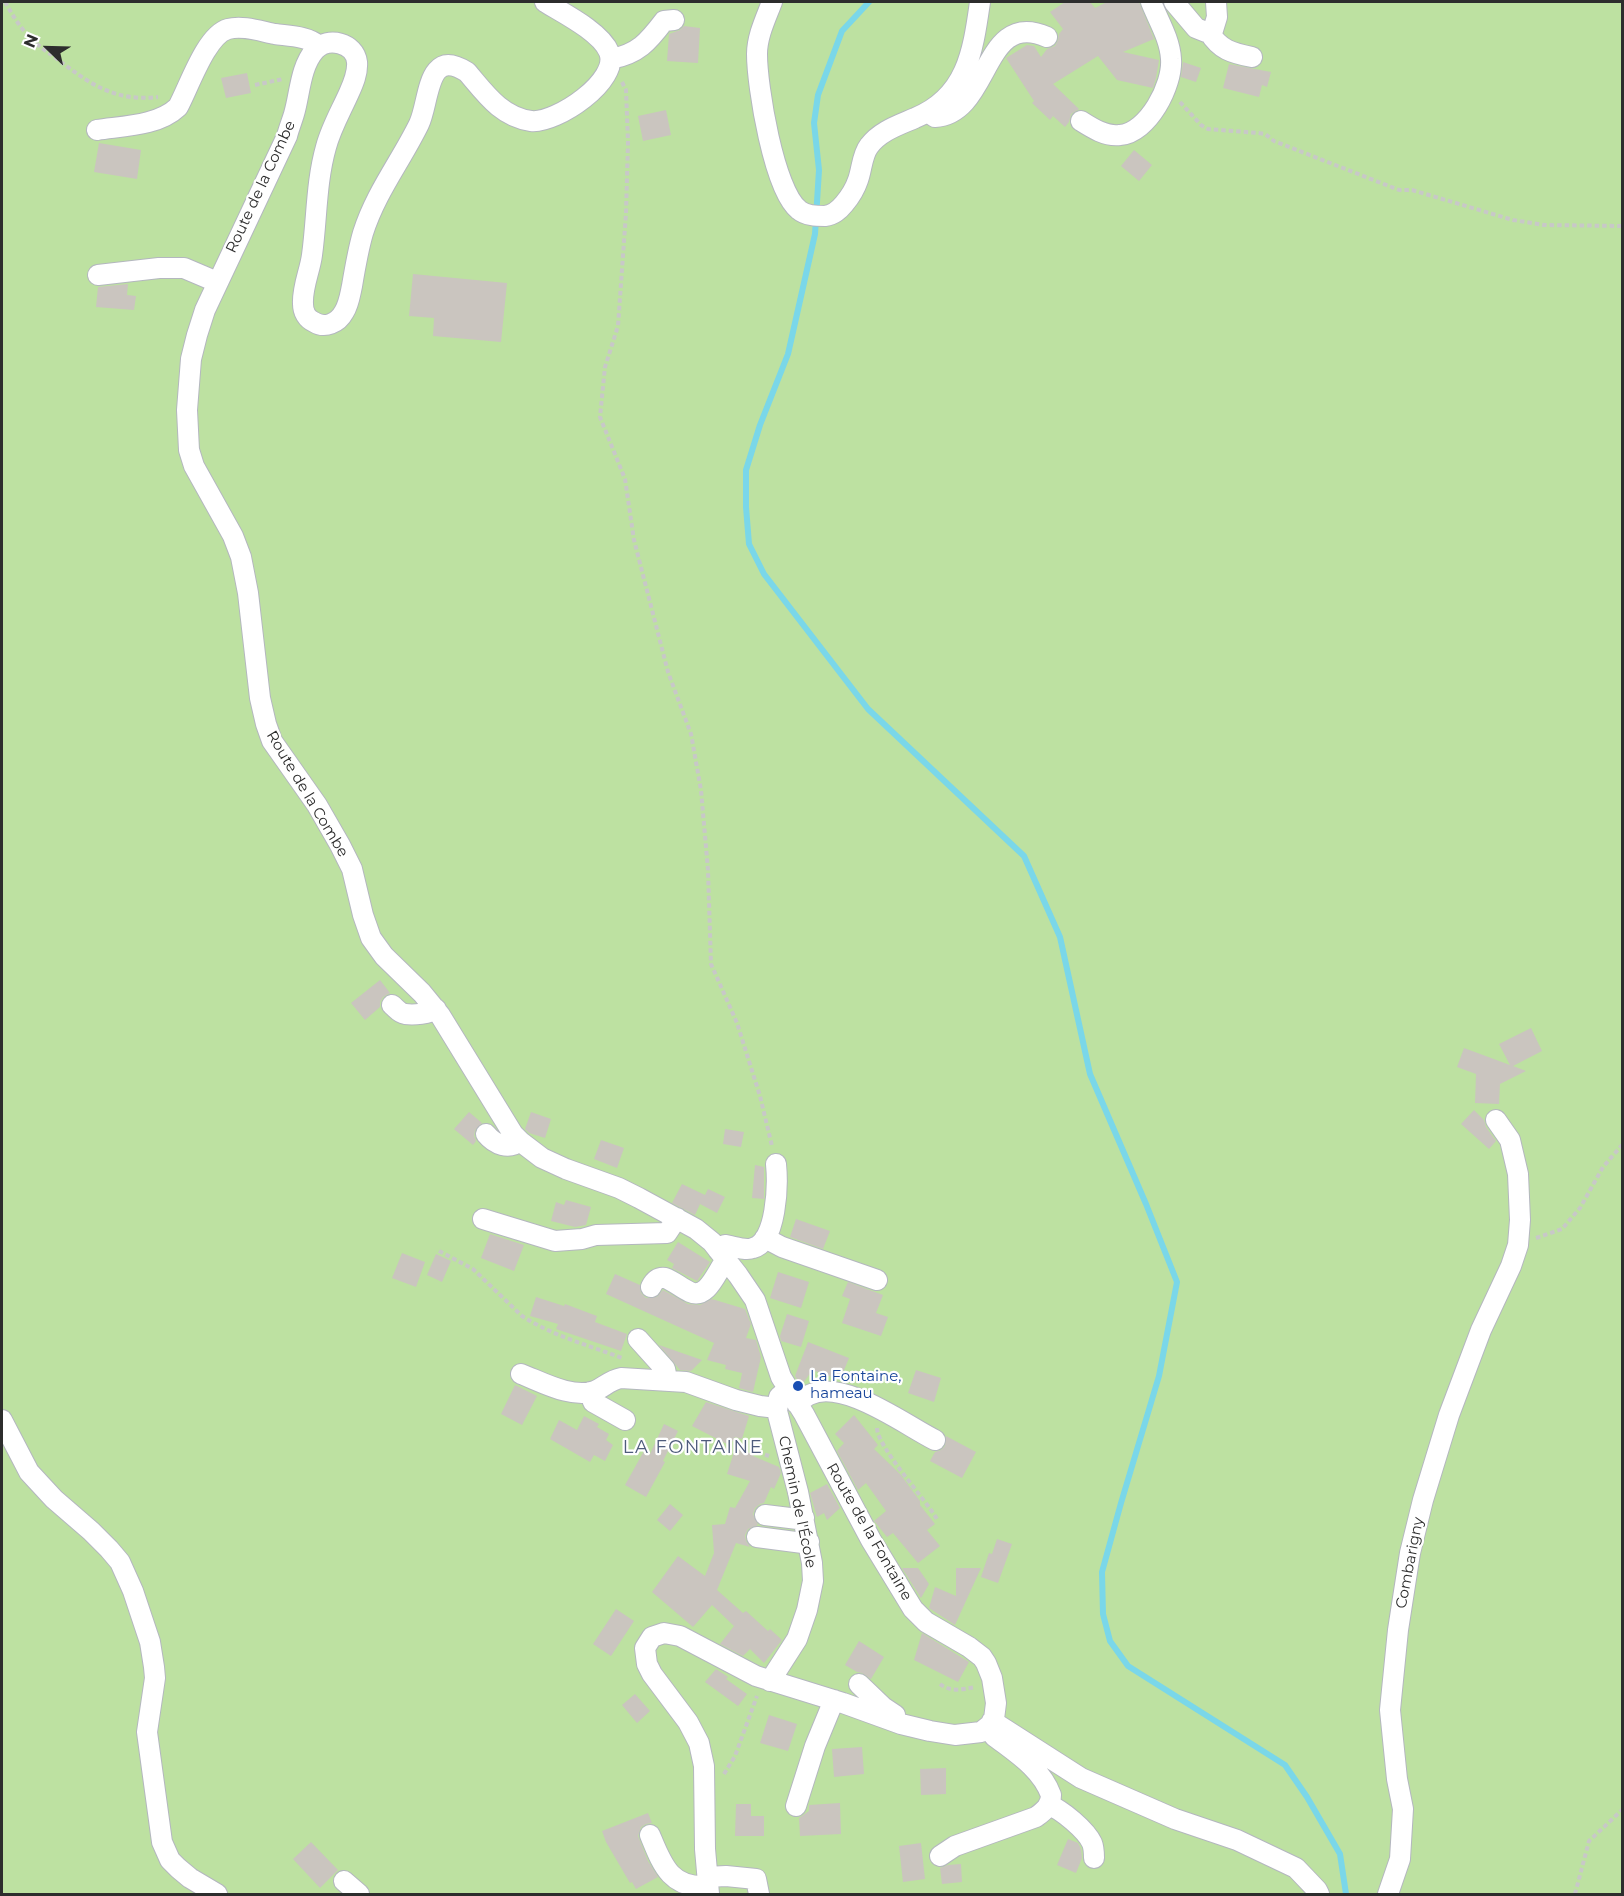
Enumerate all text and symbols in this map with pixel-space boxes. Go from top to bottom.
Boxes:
north arrow [18,18,78,78]
text: N [20,31,42,50]
street label: Route de la Combe [222,118,300,256]
street label: Route de la Combe [262,728,352,860]
place label: La Fontaine, hameau [810,1368,901,1403]
marker: La Fontaine, hameau [791,1379,805,1393]
street label: Chemin de l'École [774,1434,820,1570]
district label: LA FONTAINE [623,1437,763,1459]
street label: Route de la Fontaine [822,1460,916,1604]
street label: Combarigny [1392,1516,1428,1610]

